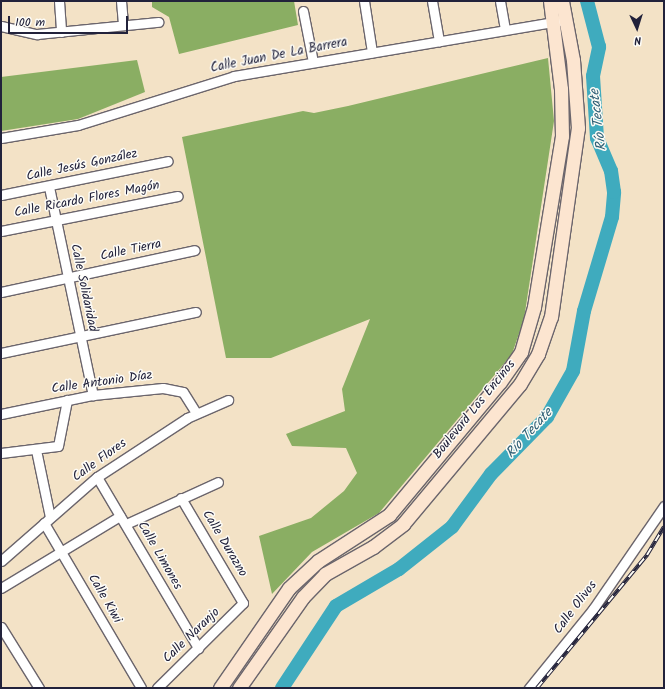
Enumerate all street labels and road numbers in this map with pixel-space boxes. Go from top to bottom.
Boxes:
street label: Calle Juan De La Barrera [209,35,349,77]
street label: Calle Jesús González [25,147,139,185]
street label: Calle Ricardo Flores Magón [13,178,161,222]
street label: Calle Tierra [99,237,163,265]
street label: Calle Solidaridad [66,243,100,333]
street label: Boulevard Los Encinos [430,357,520,463]
street label: Calle Antonio Díaz [51,368,153,398]
street label: Calle Flores [70,436,130,486]
street label: Calle Durazno [198,508,250,580]
street label: Calle Limones [133,519,185,593]
street label: Calle Kiwi [84,572,124,626]
street label: Calle Olivos [551,578,601,638]
street label: Calle Naranjo [160,605,224,667]

